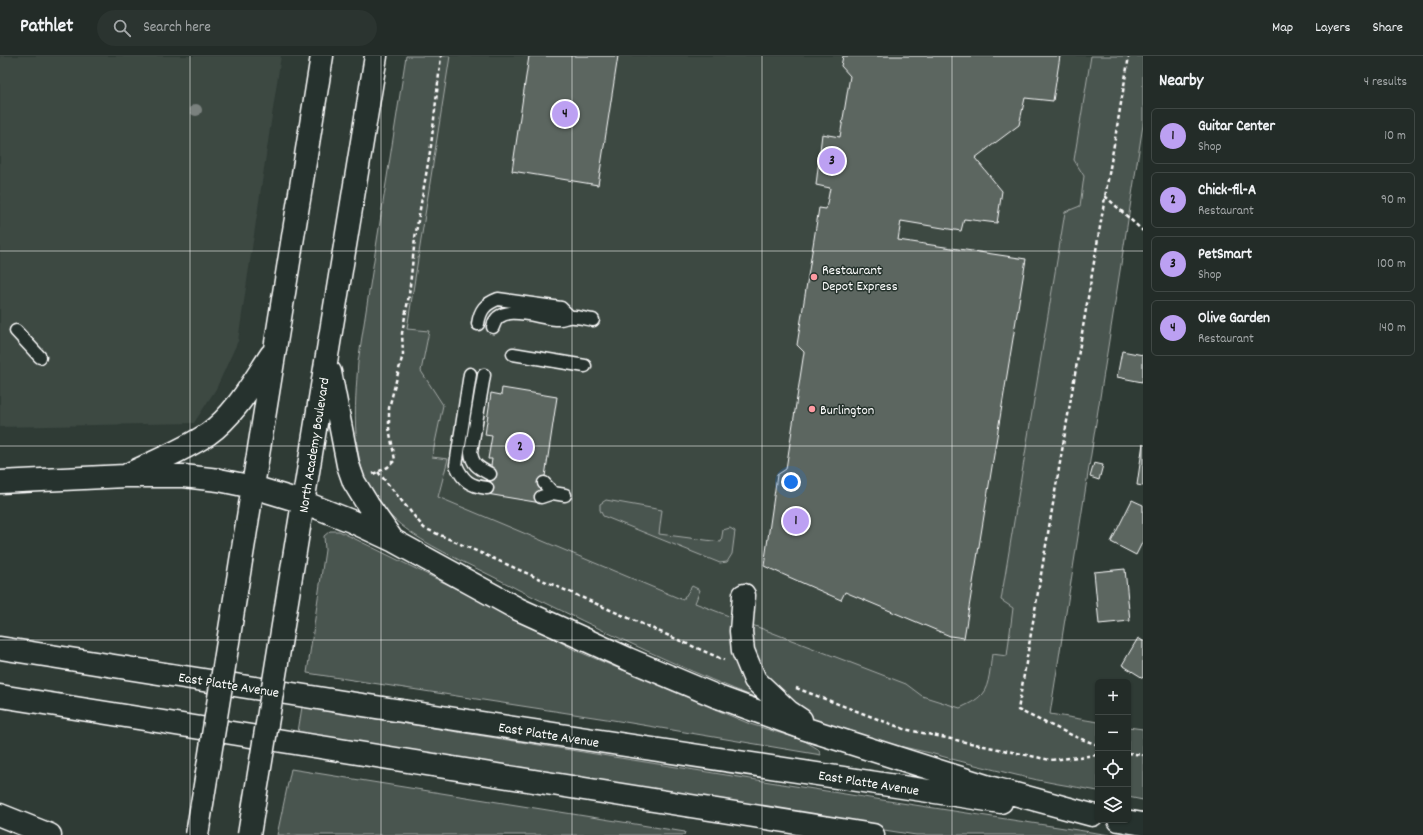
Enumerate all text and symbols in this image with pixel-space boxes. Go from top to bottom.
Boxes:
search box [97,10,377,46]
text: Pathlet [20,14,73,41]
icon: search [111,17,133,39]
text: Search here [143,17,211,39]
text: Map [1272,18,1293,38]
text: Layers [1315,18,1350,38]
text: Share [1372,18,1403,38]
text: Nearby [1159,70,1203,94]
text: 4 results [1364,73,1407,92]
pin: 4 [552,99,578,129]
text: Guitar Center [1198,116,1275,138]
text: 1 [1172,127,1174,146]
text: 10 m [1384,127,1406,146]
text: Shop [1198,138,1221,157]
pin: 3 [819,146,845,176]
text: Chick-fil-A [1198,180,1256,202]
text: 2 [1170,191,1176,210]
text: 90 m [1381,191,1406,210]
text: Restaurant [1198,202,1254,221]
text: PetSmart [1198,244,1252,266]
text: 3 [1170,255,1176,274]
text: 100 m [1377,255,1406,274]
place label: Restaurant Depot Express [822,261,898,297]
text: Shop [1198,266,1221,285]
marker: Restaurant Depot Express [809,272,819,282]
text: Olive Garden [1198,308,1270,330]
text: 4 [1170,319,1176,338]
text: 140 m [1379,319,1406,338]
text: Restaurant [1198,330,1254,349]
street label: North Academy Boulevard [294,376,336,514]
place label: Burlington [820,401,874,421]
marker: Burlington [807,404,817,414]
pin: 2 [507,432,533,462]
your location [781,472,801,492]
pin: 1 [783,506,809,536]
street label: East Platte Avenue [177,668,280,704]
map controls [1095,679,1131,823]
button: + [1095,679,1131,715]
button: − [1095,715,1131,751]
street label: East Platte Avenue [497,718,600,754]
button: locate [1095,751,1131,787]
street label: East Platte Avenue [817,766,920,802]
button: layers [1095,787,1131,823]

